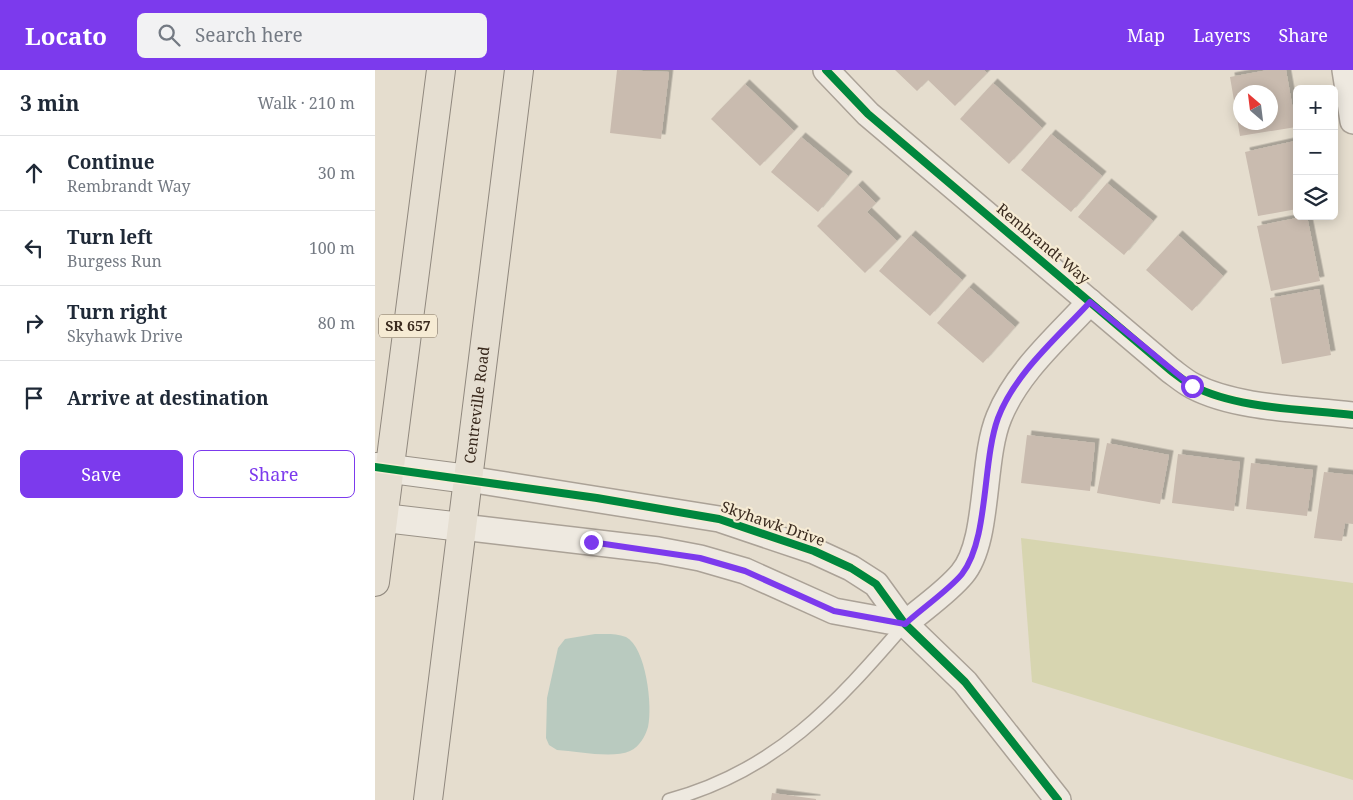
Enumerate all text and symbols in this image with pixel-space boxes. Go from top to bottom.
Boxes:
search box [137,13,487,58]
text: Locato [25,19,107,52]
icon: search [155,21,183,49]
text: Search here [195,22,303,48]
text: Map [1127,23,1165,47]
text: Layers [1193,23,1251,47]
text: Share [1279,23,1328,47]
north arrow [1233,85,1278,130]
map controls [1293,85,1338,220]
button: + [1293,85,1338,130]
text: 3 min [20,89,79,117]
text: Walk · 210 m [258,92,355,114]
button: − [1293,130,1338,175]
text: Continue [67,149,155,175]
icon: ahead [20,159,48,187]
text: 30 m [318,162,355,184]
text: Rembrandt Way [67,175,191,197]
button: layers [1293,175,1338,220]
street label: Rembrandt Way [993,198,1095,288]
text: Turn left [67,224,153,250]
icon: left [20,234,48,262]
text: 100 m [309,237,355,259]
text: Burgess Run [67,250,162,272]
text: Turn right [67,299,167,325]
icon: right [20,309,48,337]
text: 80 m [318,312,355,334]
road number: SR 657 [379,315,437,338]
text: Skyhawk Drive [67,325,183,347]
street label: Centreville Road [459,345,493,465]
route start [1181,375,1204,398]
icon: arrive [20,384,48,412]
text: Arrive at destination [67,385,269,411]
button: Save [20,450,183,498]
button: Share [193,450,355,498]
street label: Skyhawk Drive [719,496,828,550]
route end [580,531,603,554]

